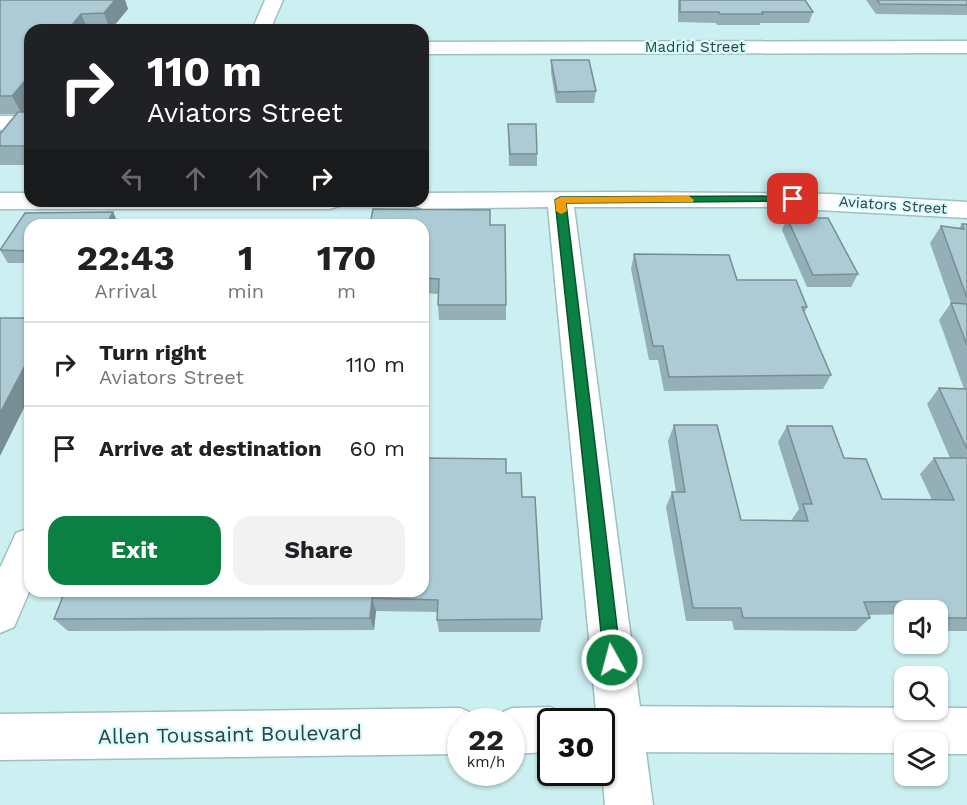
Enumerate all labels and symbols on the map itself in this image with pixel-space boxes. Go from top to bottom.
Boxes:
street label: Madrid Street [645,38,746,56]
pin [767,173,818,224]
street label: Aviators Street [838,192,949,218]
position arrow [580,628,644,692]
speed limit sign: 30 [537,708,615,786]
street label: Allen Toussaint Boulevard [98,719,362,749]

